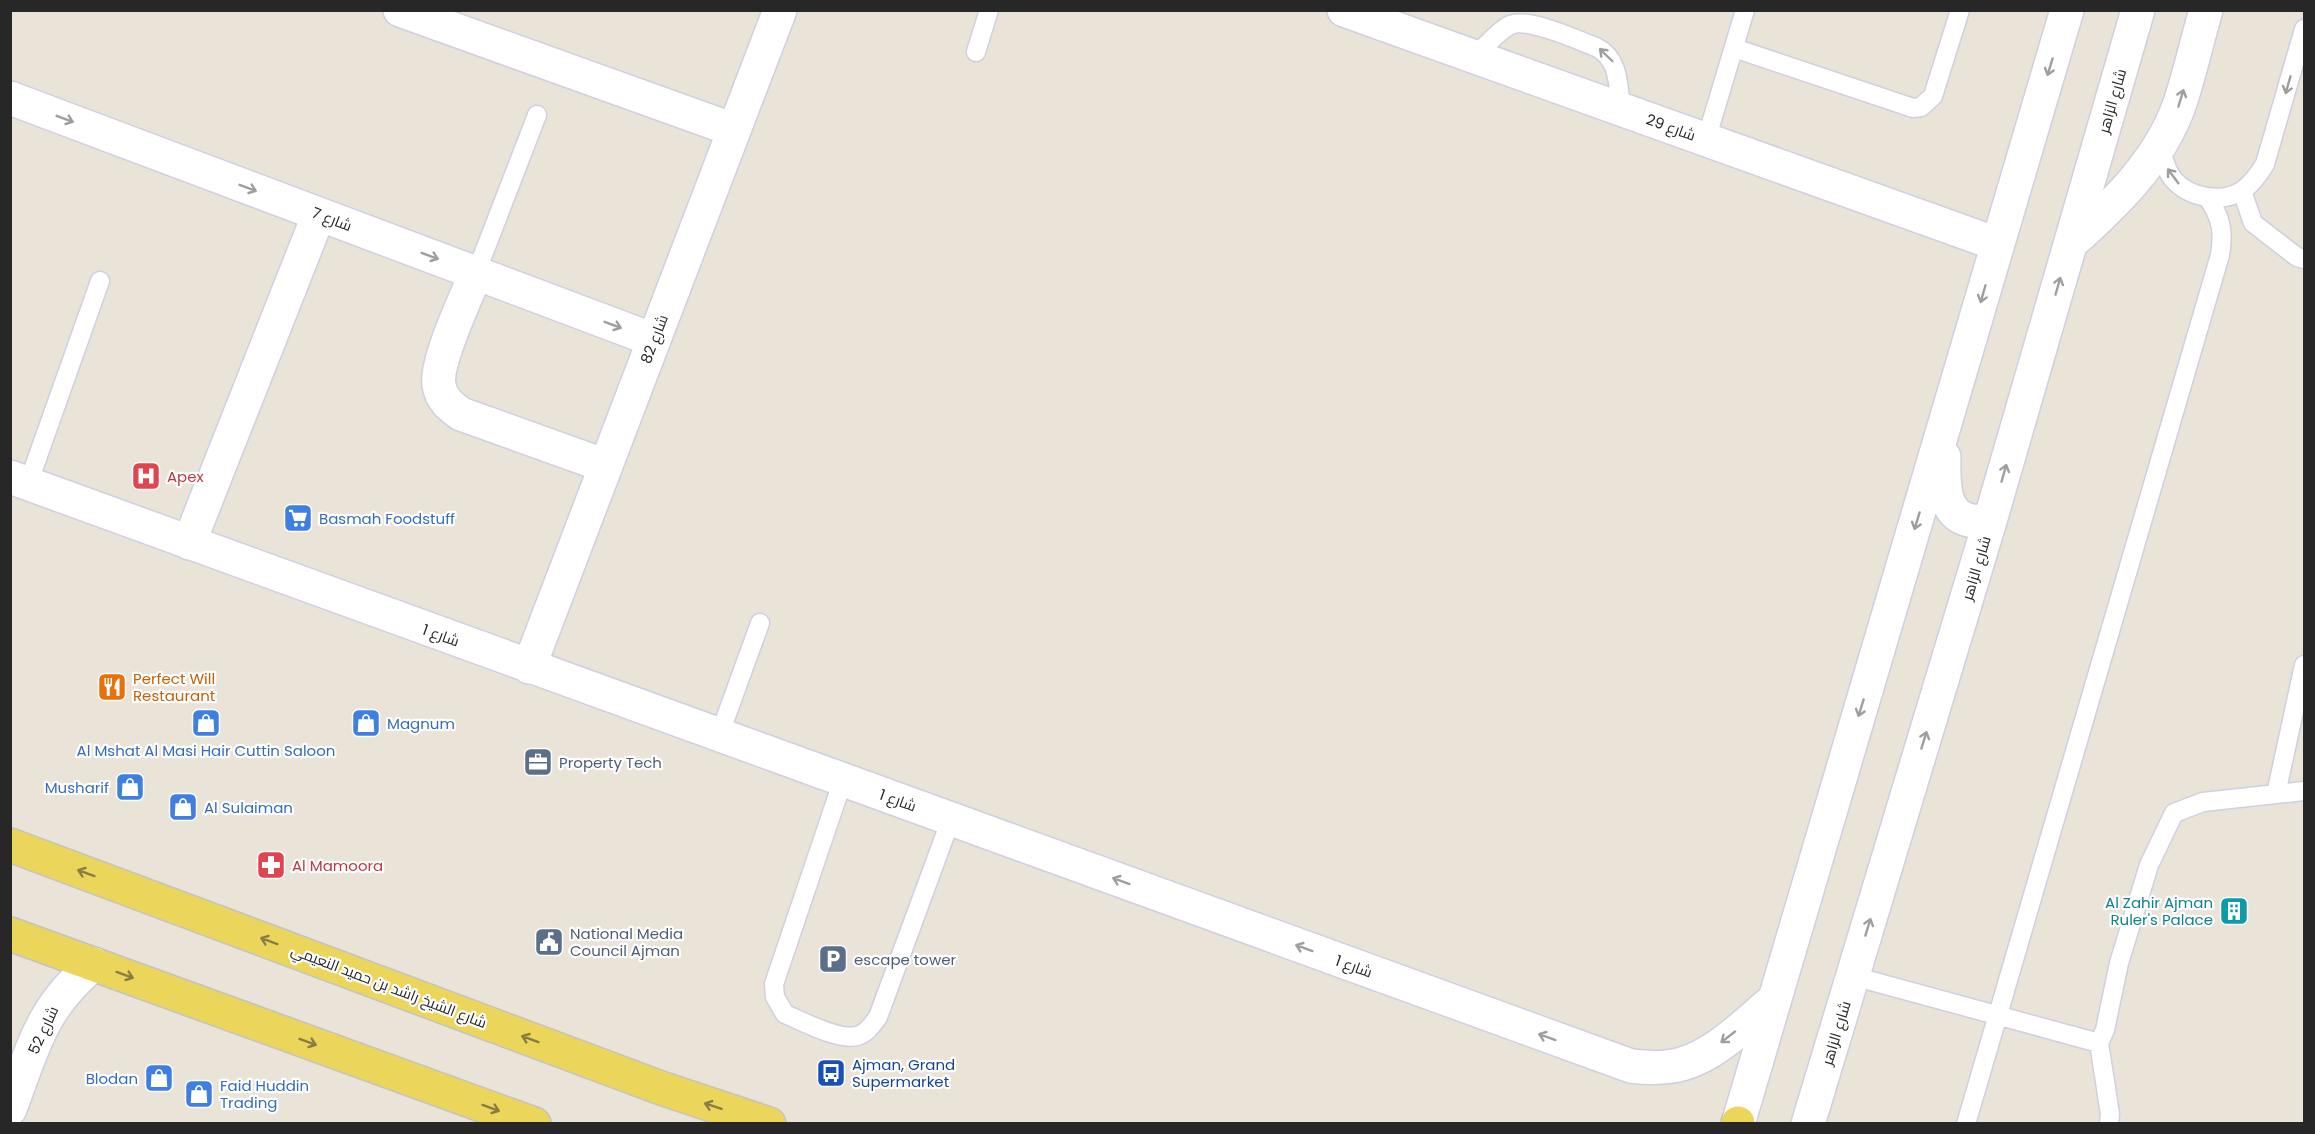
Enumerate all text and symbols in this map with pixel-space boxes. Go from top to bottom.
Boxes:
one-way arrow [1599,48,1614,62]
one-way arrow [2044,57,2055,76]
street label: شارع الزاهر [2093,66,2132,137]
one-way arrow [2282,76,2293,95]
one-way arrow [2176,89,2187,108]
street label: شارع 29 [1643,108,1699,147]
one-way arrow [55,114,74,125]
one-way arrow [2167,168,2180,184]
one-way arrow [238,183,257,194]
street label: شارع 7 [309,202,355,237]
one-way arrow [421,251,439,262]
one-way arrow [2053,277,2064,296]
one-way arrow [1977,284,1988,303]
street label: شارع 82 [635,311,674,367]
one-way arrow [603,320,622,331]
hospital icon: Apex [130,460,162,492]
one-way arrow [1999,464,2010,483]
place label: Apex [167,466,204,487]
supermarket icon: Basmah Foodstuff [282,502,314,534]
place label: Basmah Foodstuff [319,508,455,529]
one-way arrow [1911,511,1922,530]
street label: شارع الزاهر [1956,533,1997,604]
street label: شارع 1 [419,619,462,652]
place label: Perfect Will Restaurant [133,668,215,706]
restaurant icon: Perfect Will Restaurant [96,671,128,703]
one-way arrow [1855,698,1866,717]
shop icon: Al Mshat Al Masi Hair Cuttin Saloon [190,707,222,739]
shop icon: Magnum [350,707,382,739]
place label: Magnum [387,713,455,734]
one-way arrow [1919,731,1930,750]
place label: Al Mshat Al Masi Hair Cuttin Saloon [77,740,335,761]
office icon: Property Tech [522,746,554,778]
place label: Property Tech [559,752,662,773]
shop icon: Musharif [114,771,146,803]
place label: Musharif [45,777,109,798]
street label: شارع 1 [876,784,919,817]
shop icon: Al Sulaiman [167,791,199,823]
place label: Al Sulaiman [204,797,293,818]
pharmacy icon: Al Mamoora [255,849,287,881]
place label: Al Mamoora [292,855,383,876]
one-way arrow [77,867,96,878]
one-way arrow [1112,875,1131,886]
place label: Al Zahir Ajman Ruler's Palace [2105,892,2213,930]
building icon: Al Zahir Ajman Ruler's Palace [2218,895,2250,927]
one-way arrow [1863,918,1874,937]
place label: National Media Council Ajman [570,923,683,961]
public building icon: National Media Council Ajman [533,926,565,958]
one-way arrow [260,935,279,946]
street label: شارع الشيخ راشد بن حميد النعيمي [288,939,490,1035]
one-way arrow [1296,942,1314,953]
parking icon: escape tower [817,943,849,975]
place label: escape tower [854,949,956,970]
street label: شارع 1 [1332,950,1375,983]
one-way arrow [115,971,134,982]
street label: شارع الزاهر [1816,998,1857,1069]
street label: شارع 52 [23,1002,64,1058]
one-way arrow [1538,1030,1557,1041]
one-way arrow [1721,1030,1737,1043]
one-way arrow [521,1033,540,1044]
one-way arrow [298,1037,317,1048]
place label: Ajman, Grand Supermarket [852,1054,955,1092]
bus stop icon: Ajman, Grand Supermarket [815,1057,847,1089]
shop icon: Blodan [143,1062,175,1094]
place label: Blodan [86,1068,138,1089]
place label: Faid Huddin Trading [220,1075,309,1113]
shop icon: Faid Huddin Trading [183,1078,215,1110]
one-way arrow [704,1100,723,1111]
one-way arrow [482,1103,500,1114]

